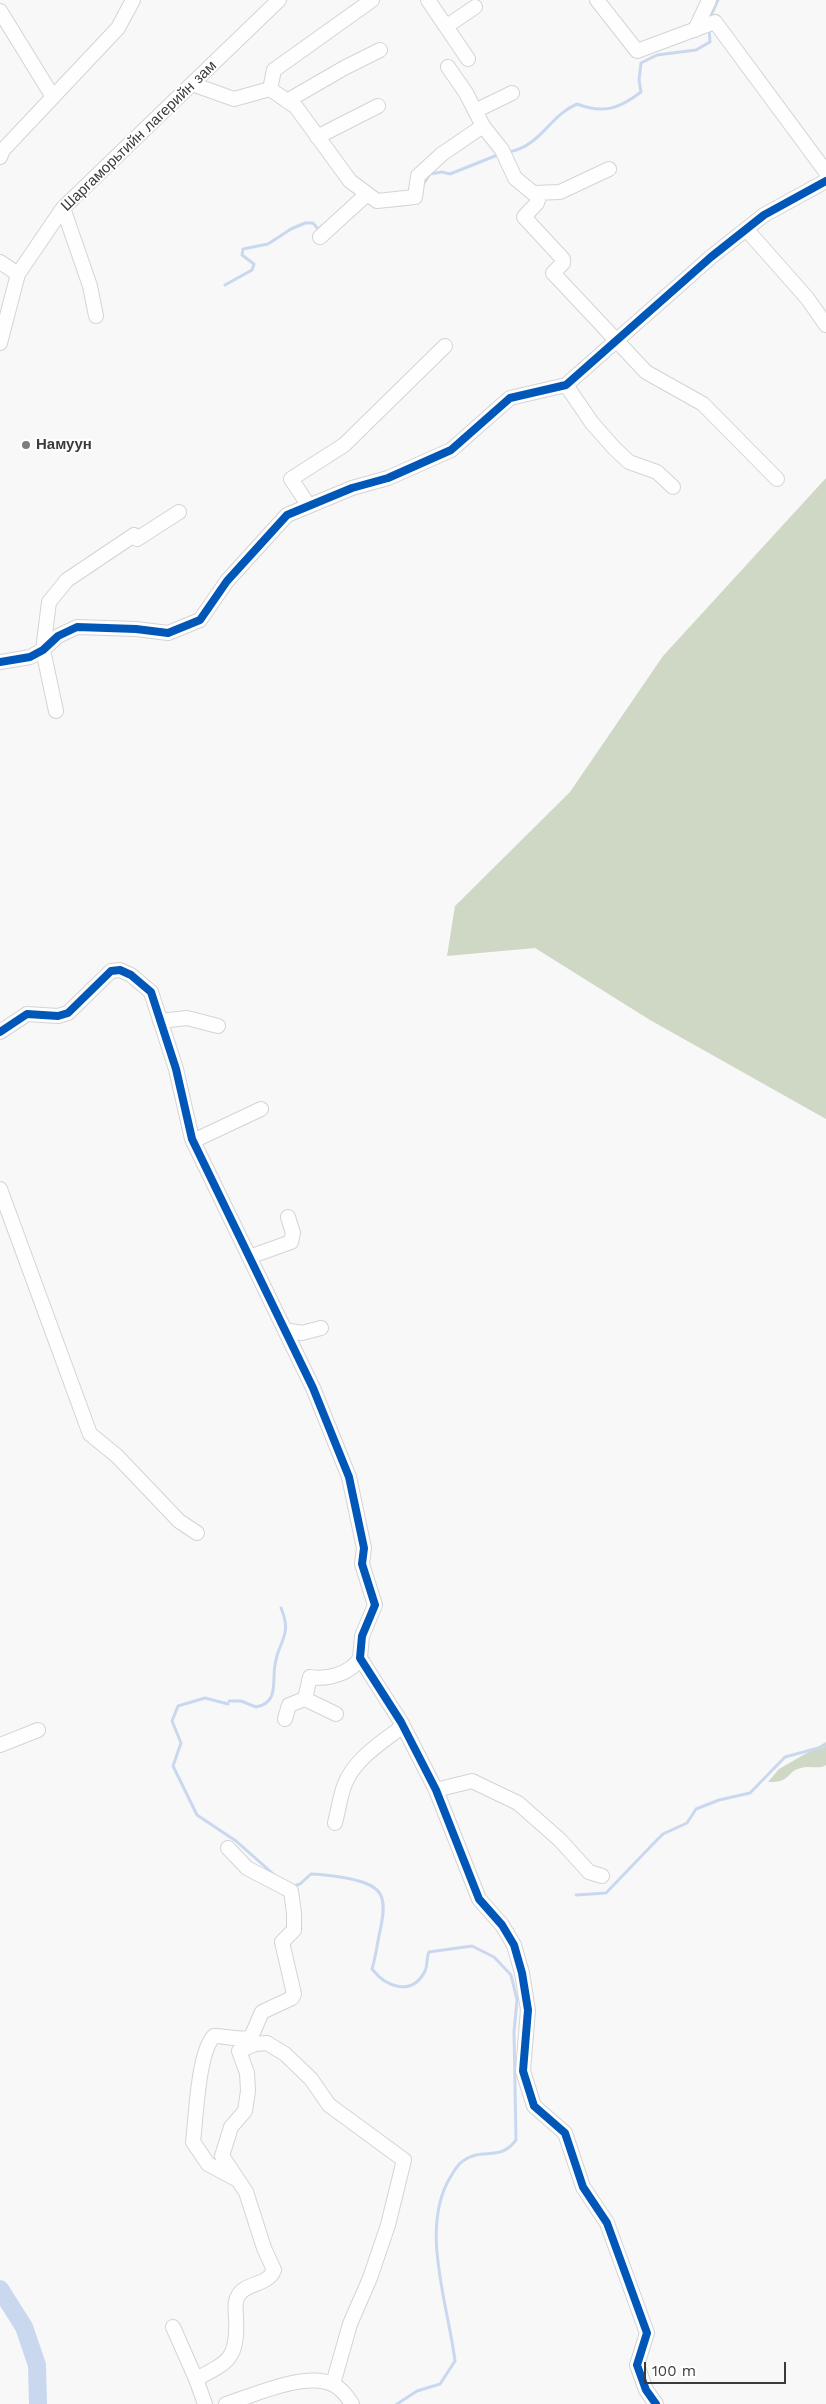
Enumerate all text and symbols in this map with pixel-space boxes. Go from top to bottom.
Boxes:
street label: Шаргаморьтийн лагерийн зам [58,57,220,215]
place label: Намуун [36,436,92,454]
marker: Намуун [20,439,32,451]
scale bar [646,2352,788,2384]
text: 100 m [652,2362,696,2380]

